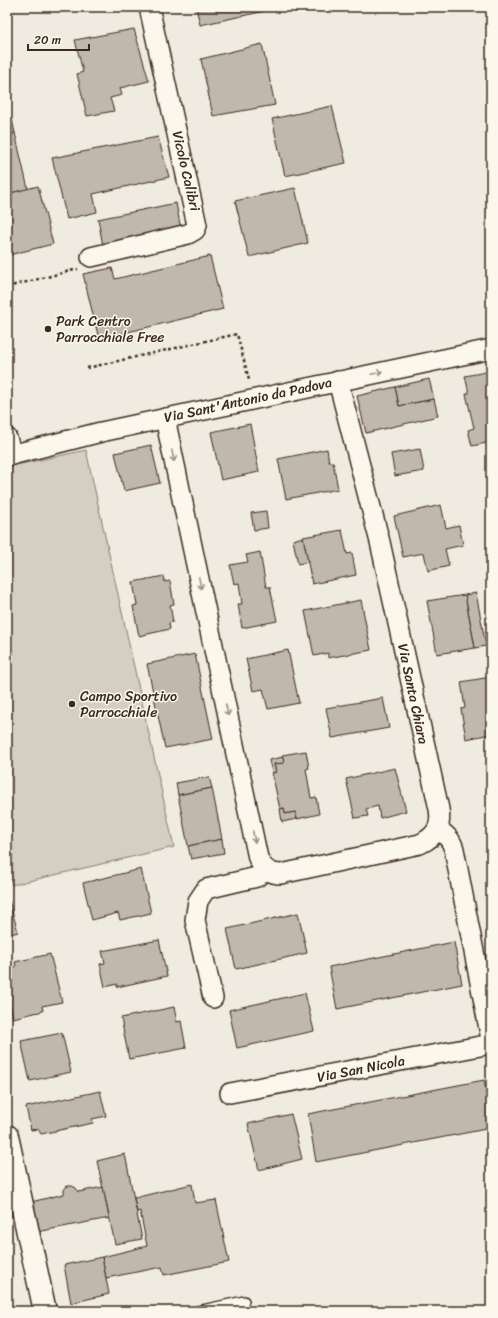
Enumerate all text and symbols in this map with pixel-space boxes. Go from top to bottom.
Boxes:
scale bar [28,26,89,52]
text: 20 m [34,29,61,51]
street label: Vicolo Calibri [165,128,208,215]
place label: Park Centro Parrocchiale Free [56,309,164,350]
marker: Park Centro Parrocchiale Free [43,324,53,334]
one-way arrow [370,369,383,377]
street label: Via Sant'Antonio da Padova [162,370,334,430]
one-way arrow [170,449,178,462]
one-way arrow [196,576,204,589]
street label: Via Santa Chiara [390,641,436,747]
place label: Campo Sportivo Parrocchiale [80,684,177,725]
marker: Campo Sportivo Parrocchiale [67,699,77,709]
one-way arrow [223,703,231,716]
one-way arrow [250,830,258,843]
street label: Via San Nicola [315,1048,407,1090]

